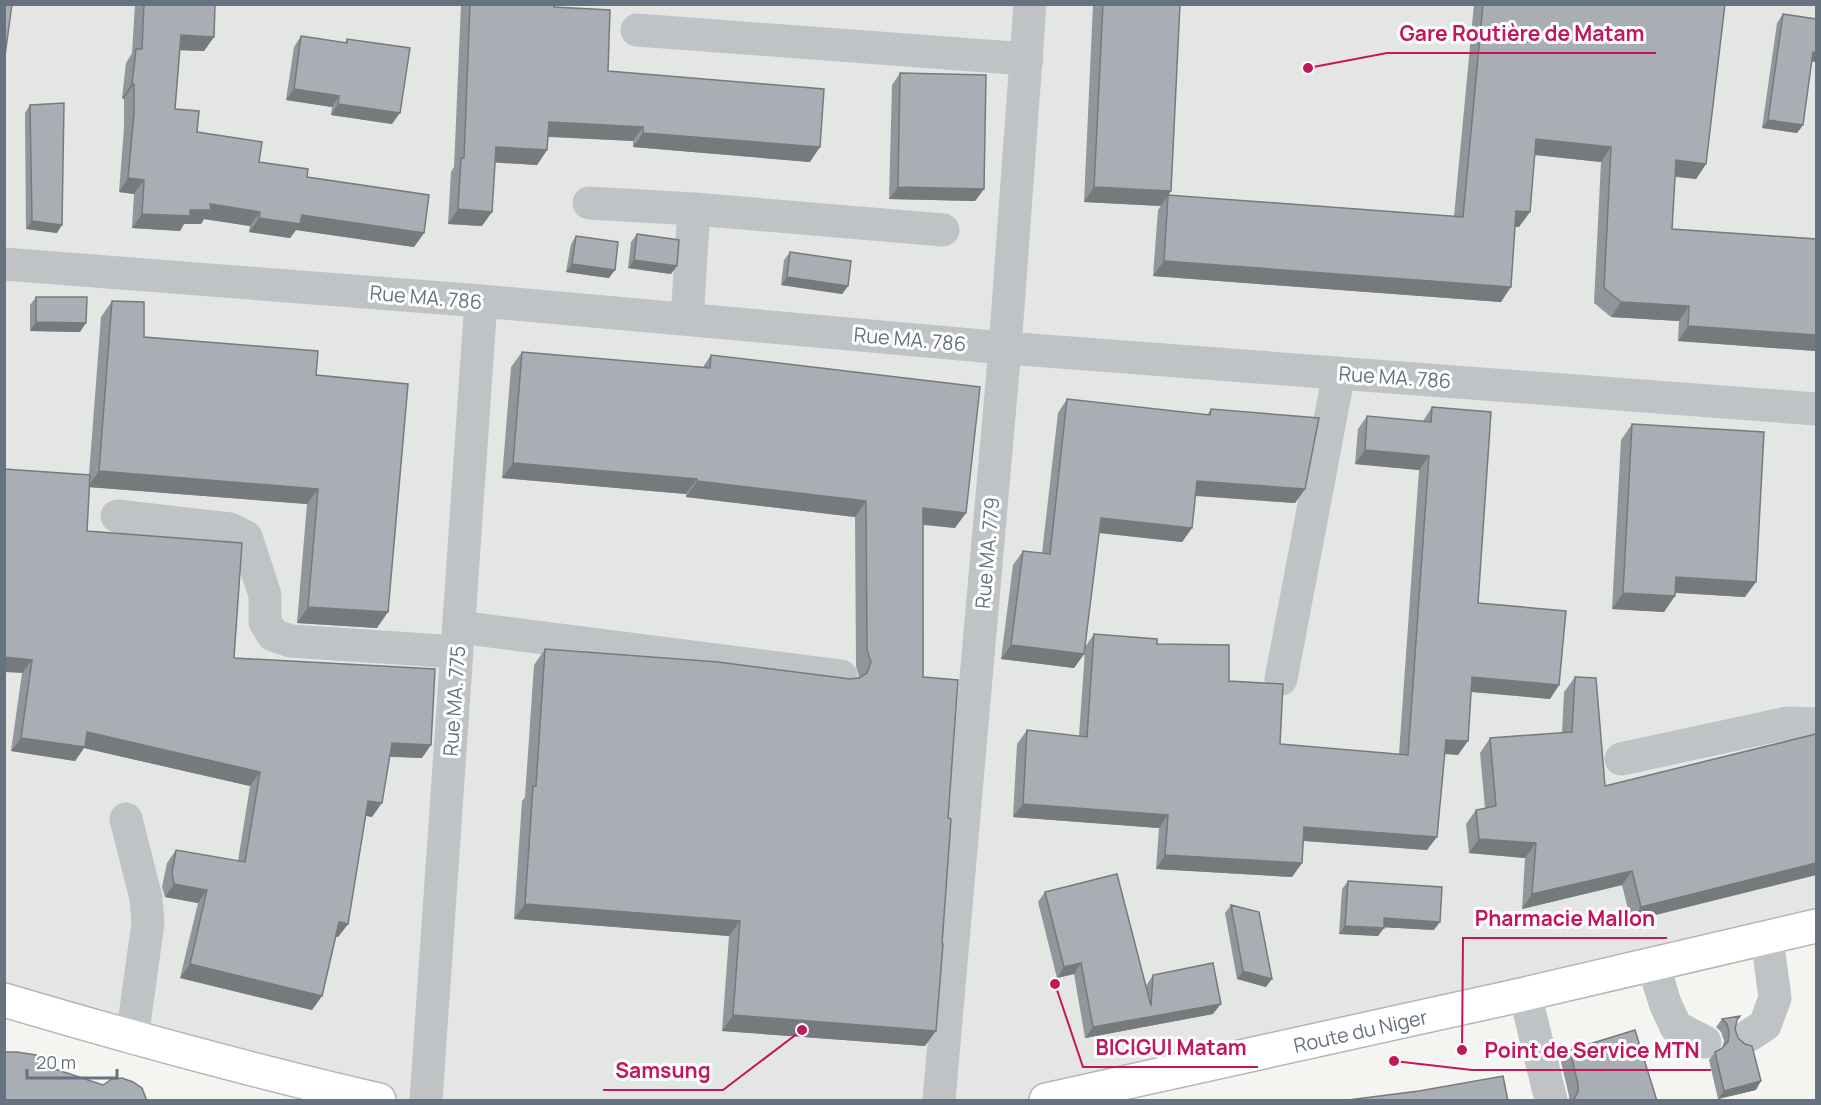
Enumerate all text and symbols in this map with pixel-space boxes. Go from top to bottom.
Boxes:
callout: Gare Routière de Matam [1387,14,1656,53]
text: Gare Routière de Matam [1399,19,1645,47]
street label: Rue MA. 786 [369,279,483,315]
street label: Rue MA. 786 [853,321,967,357]
street label: Rue MA. 786 [1338,360,1452,394]
street label: Rue MA. 779 [969,496,1005,610]
street label: Rue MA. 775 [437,645,471,757]
callout: Pharmacie Mallon [1463,899,1667,938]
text: Pharmacie Mallon [1475,904,1655,932]
street label: Route du Niger [1291,1002,1430,1058]
callout: BICIGUI Matam [1083,1028,1258,1067]
callout: Point de Service MTN [1472,1031,1711,1070]
text: BICIGUI Matam [1095,1033,1247,1061]
text: Point de Service MTN [1484,1036,1700,1064]
scale bar [27,1042,117,1080]
text: 20 m [36,1050,76,1074]
callout: Samsung [603,1051,723,1090]
text: Samsung [615,1056,711,1084]

